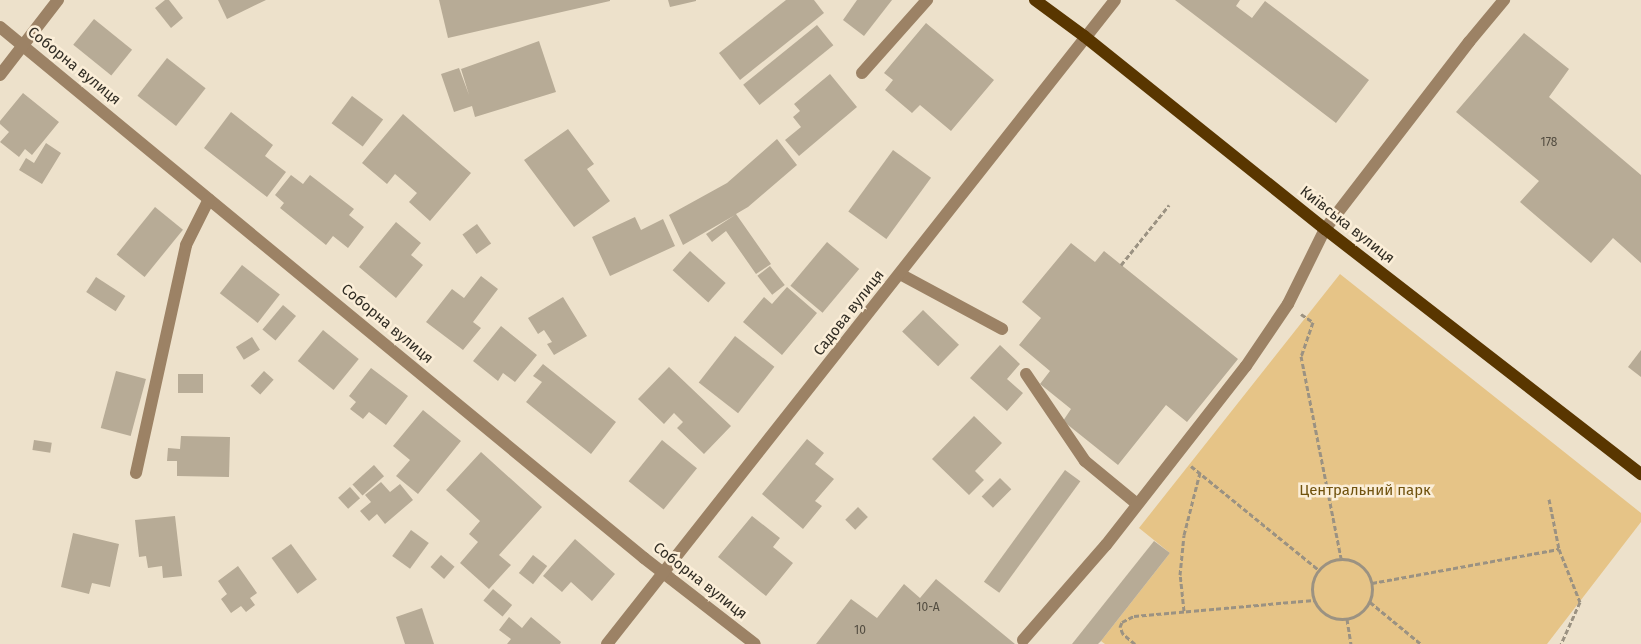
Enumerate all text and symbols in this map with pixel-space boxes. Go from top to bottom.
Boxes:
street label: Соборна вулиця [24,23,124,109]
house number: 178 [1541,136,1557,150]
street label: Київська вулиця [1296,182,1398,268]
street label: Садова вулиця [810,266,888,360]
street label: Соборна вулиця [337,280,437,368]
park label: Центральний парк [1299,482,1431,500]
street label: Соборна вулиця [649,539,751,623]
house number: 10-А [916,601,940,615]
house number: 10 [854,624,866,638]

